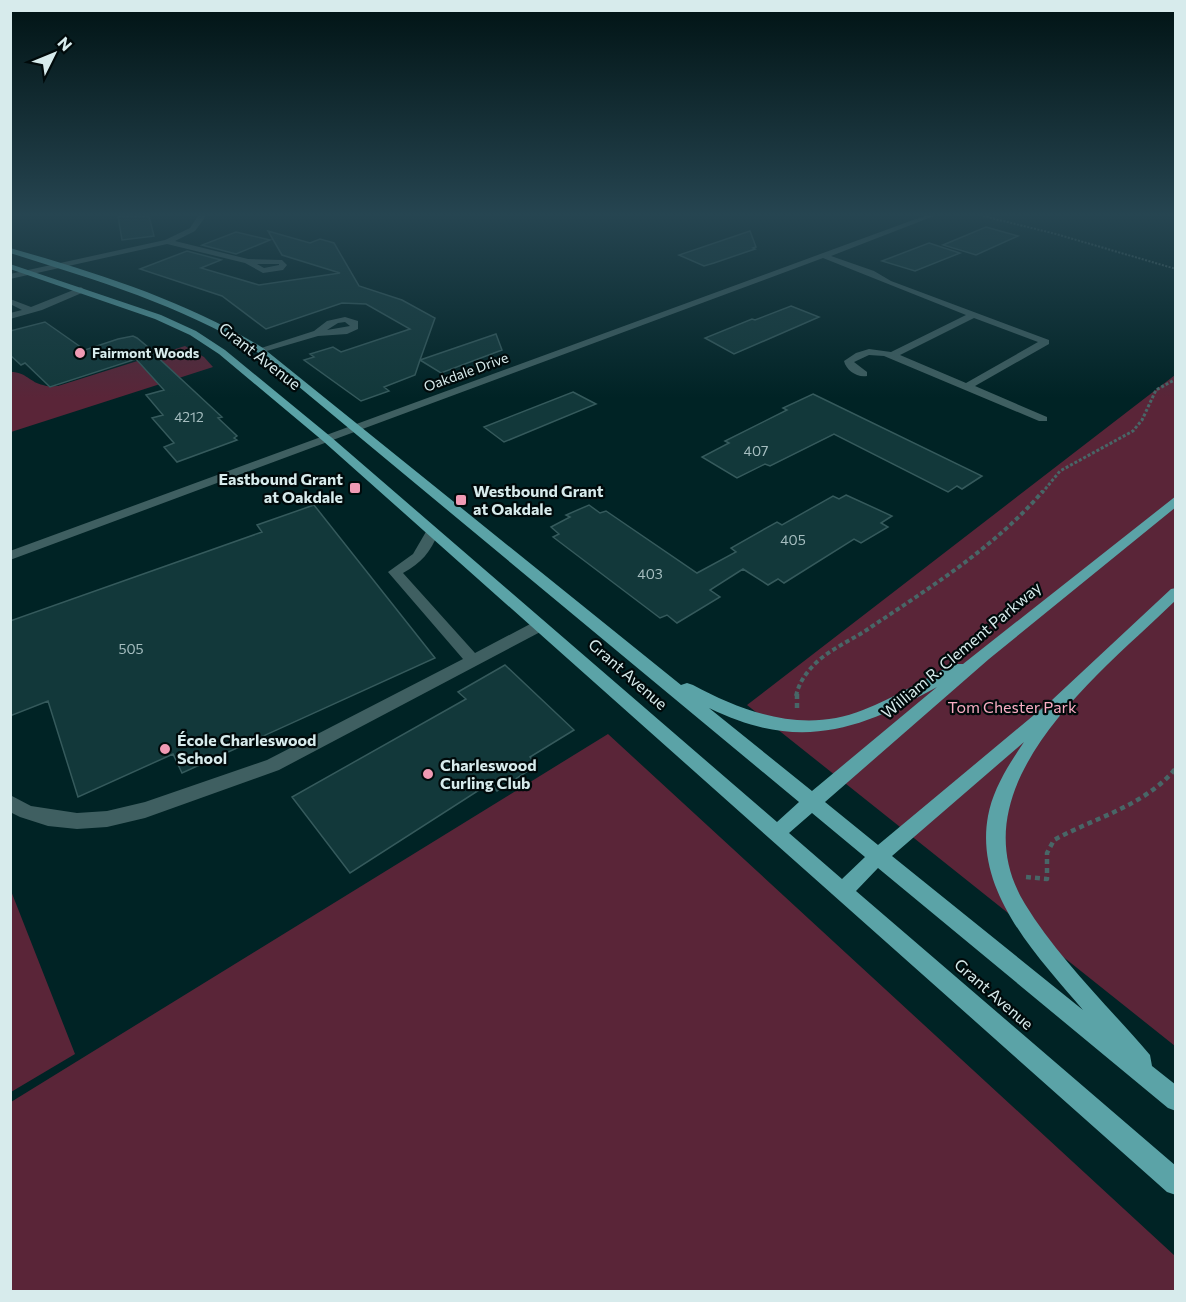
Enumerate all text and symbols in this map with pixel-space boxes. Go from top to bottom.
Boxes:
north arrow [24,24,84,84]
text: N [54,33,76,54]
street label: Grant Avenue [216,318,305,393]
place label: Fairmont Woods [92,344,200,361]
marker: Fairmont Woods [73,346,87,360]
street label: Oakdale Drive [421,348,511,395]
house number: 4212 [174,408,204,425]
house number: 407 [744,442,768,459]
place label: Eastbound Grant at Oakdale [219,469,343,506]
marker: Eastbound Grant at Oakdale [348,481,362,495]
place label: Westbound Grant at Oakdale [473,481,604,518]
marker: Westbound Grant at Oakdale [454,493,468,507]
house number: 405 [780,531,806,548]
house number: 403 [637,565,663,582]
street label: William R. Clement Parkway [877,577,1044,722]
street label: Grant Avenue [585,634,672,713]
house number: 505 [118,640,144,657]
park label: Tom Chester Park [947,697,1077,716]
place label: École Charleswood School [177,730,316,767]
marker: École Charleswood School [158,742,172,756]
place label: Charleswood Curling Club [440,755,537,792]
marker: Charleswood Curling Club [421,767,435,781]
street label: Grant Avenue [951,954,1038,1033]

